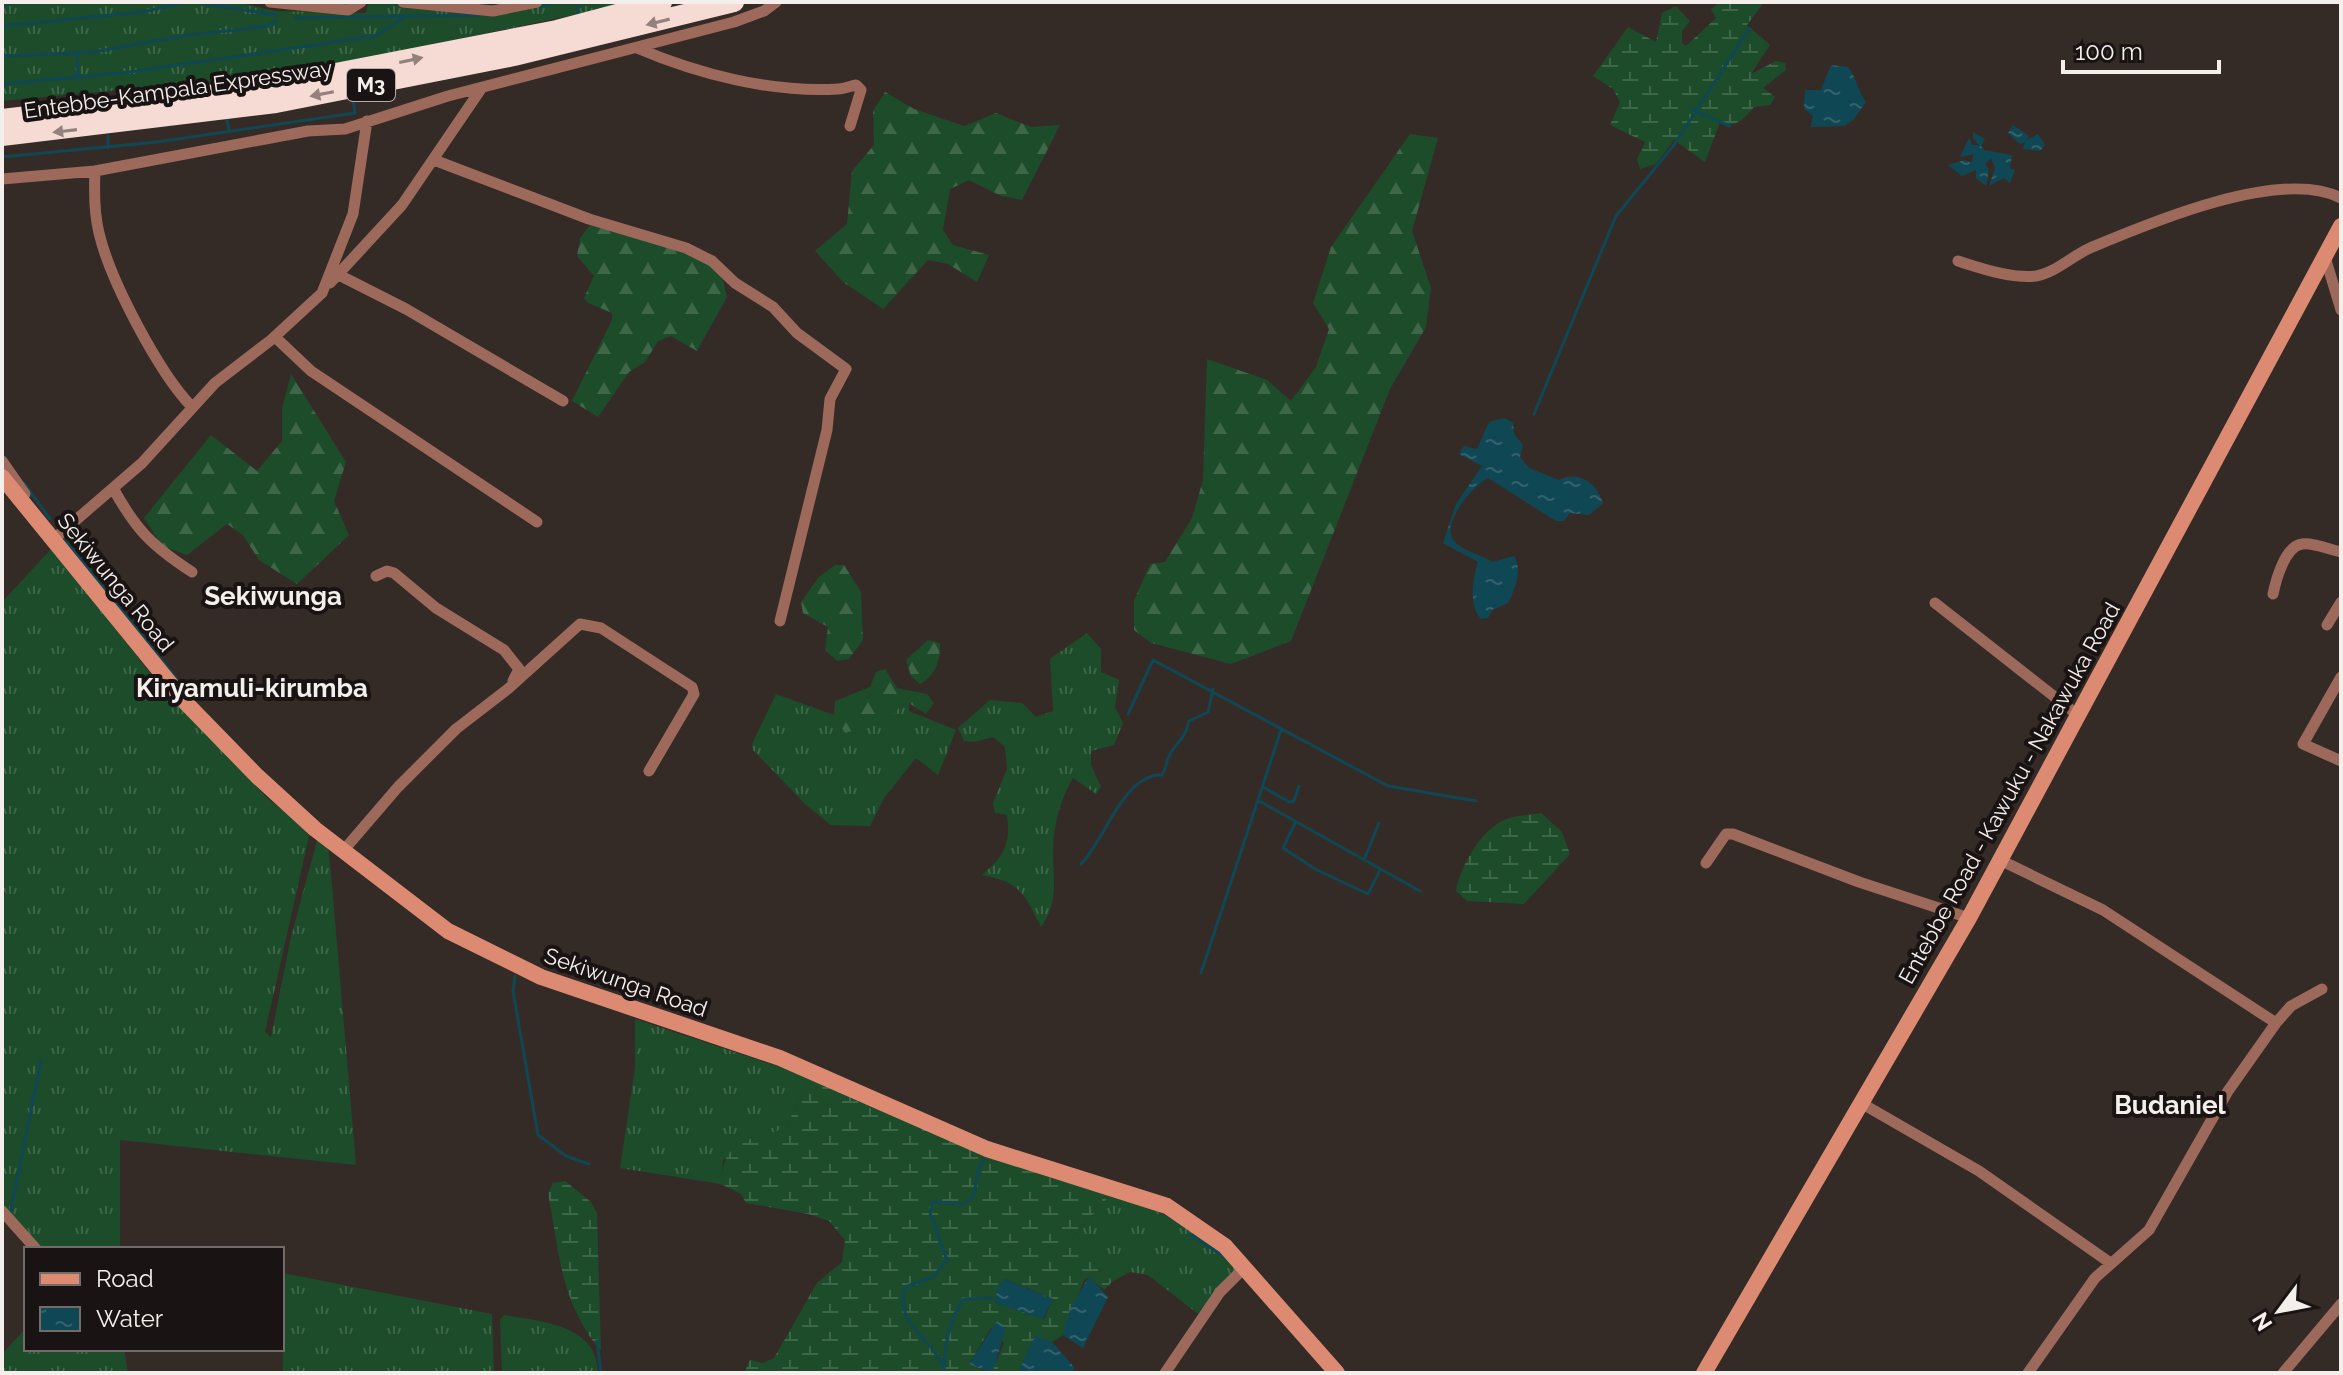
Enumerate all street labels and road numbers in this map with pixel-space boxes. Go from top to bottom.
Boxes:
street label: Entebbe-Kampala Expressway [22,54,334,124]
road number: M3 [347,69,395,101]
street label: Sekiwunga Road [52,508,180,656]
street label: Entebbe Road - Kawuku - Nakawuka Road [1893,598,2125,988]
street label: Sekiwunga Road [541,942,711,1022]

